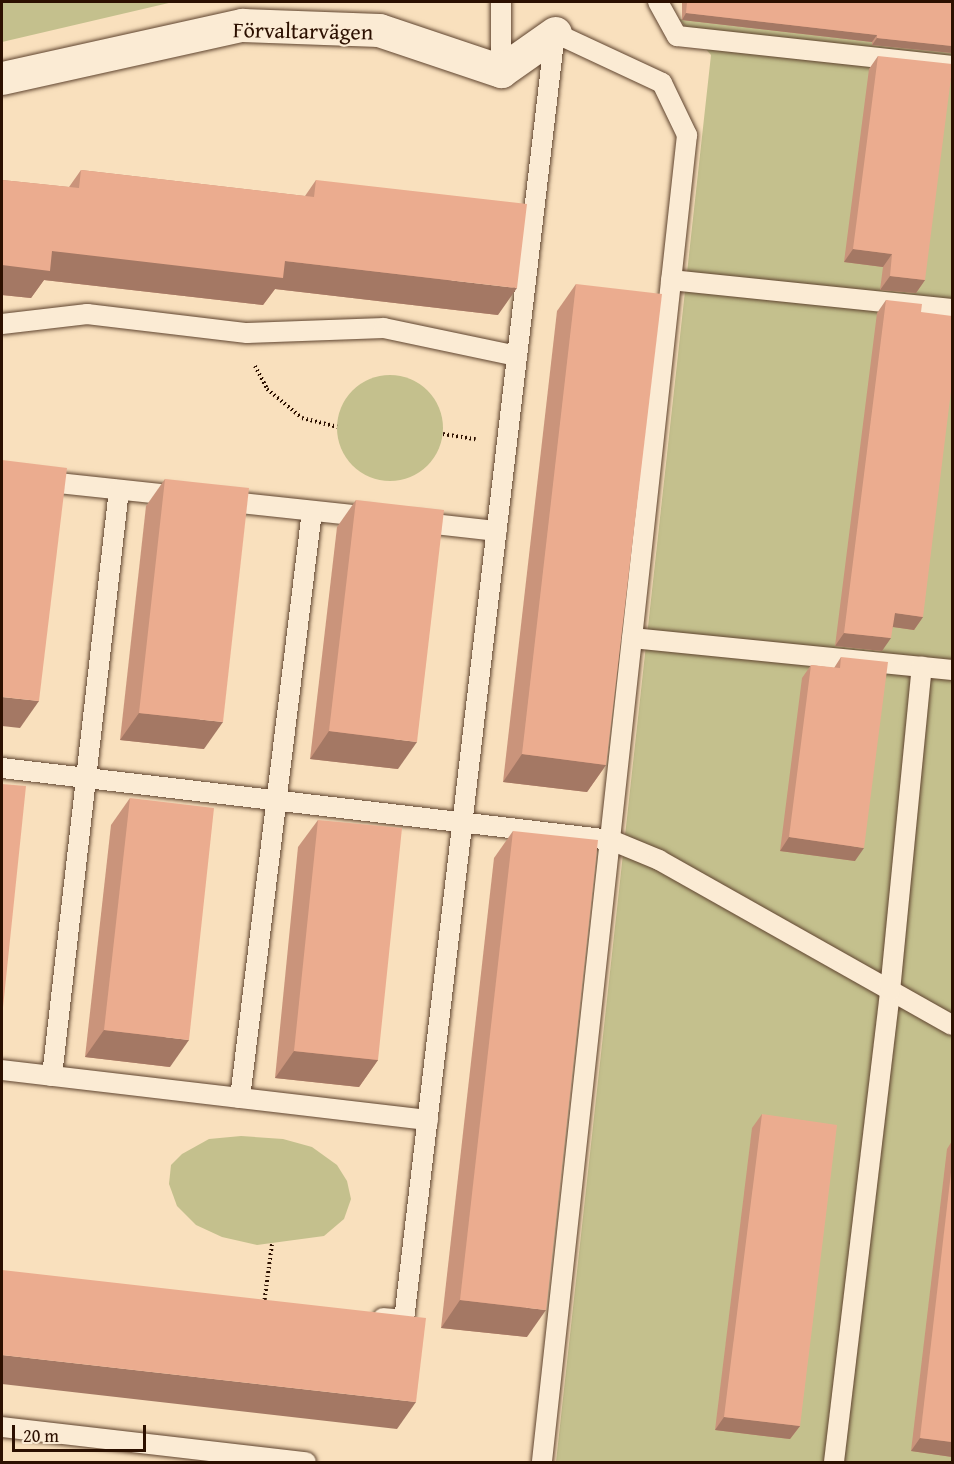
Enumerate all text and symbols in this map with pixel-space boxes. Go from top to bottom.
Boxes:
street label: Förvaltarvägen [233,17,373,45]
scale bar [15,1413,148,1451]
text: 20 m [23,1422,59,1449]

